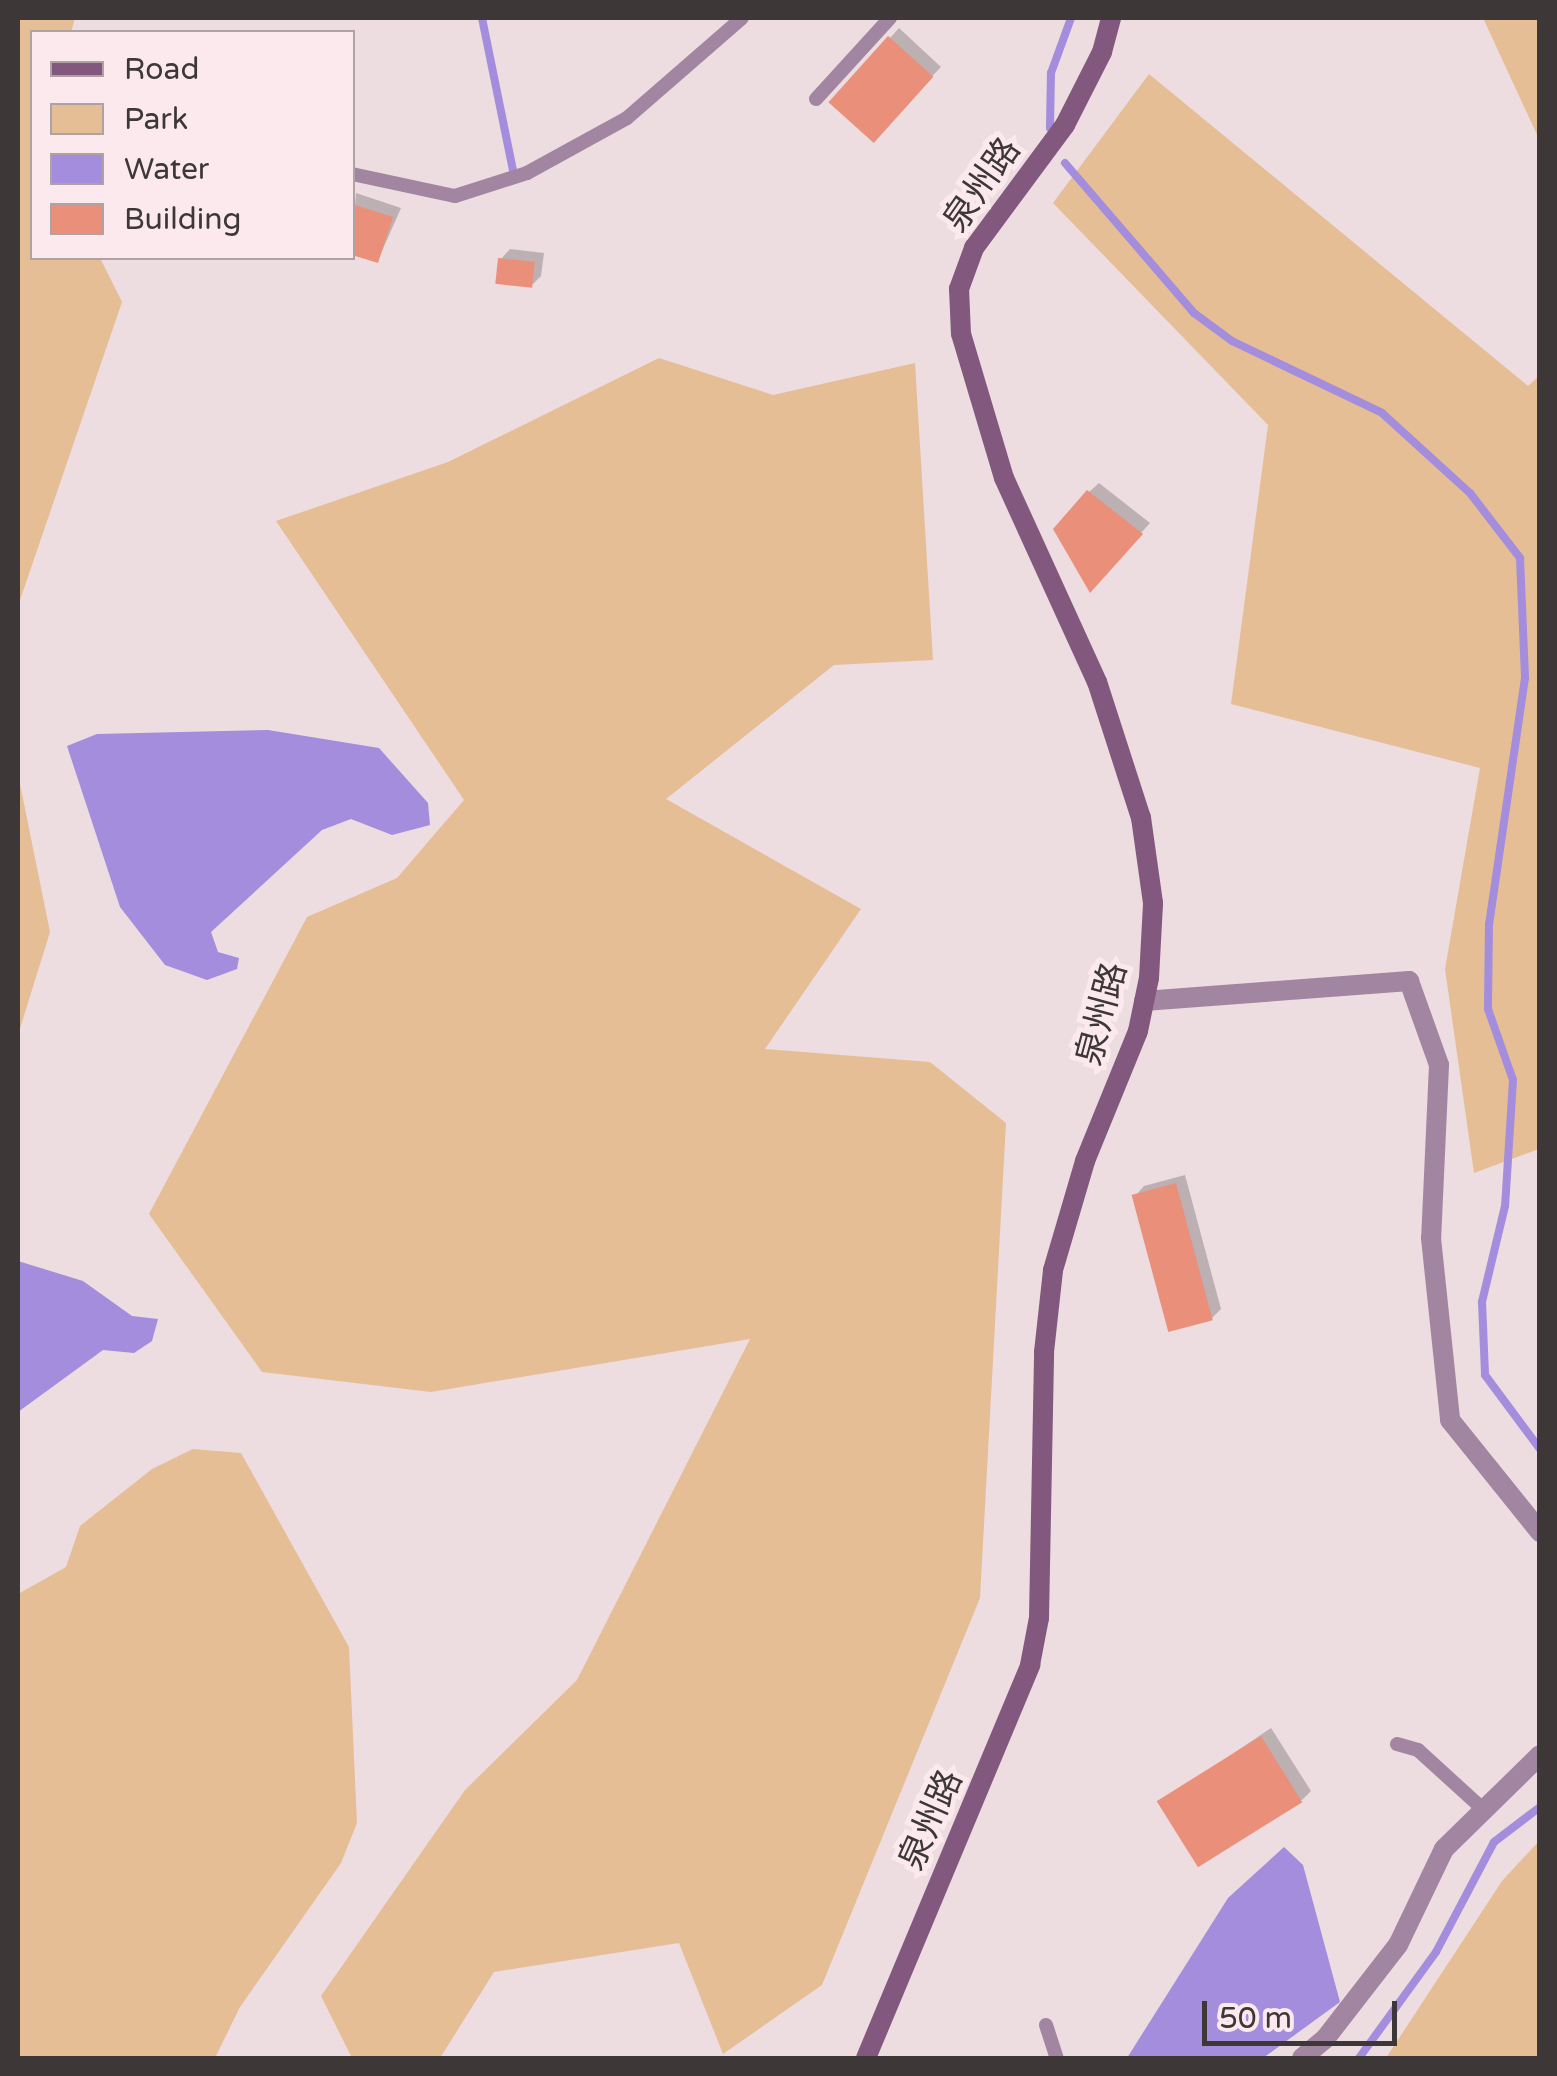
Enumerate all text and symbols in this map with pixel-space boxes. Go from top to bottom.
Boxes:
legend [30,30,355,260]
text: Road [124,51,199,88]
text: Park [124,101,188,138]
street label: 泉州路 [935,130,1029,240]
text: Water [124,151,209,188]
text: Building [124,201,241,238]
street label: 泉州路 [1068,958,1136,1070]
street label: 泉州路 [890,1763,972,1877]
scale bar [1207,1981,1402,2043]
text: 50 m [1219,2000,1292,2037]

